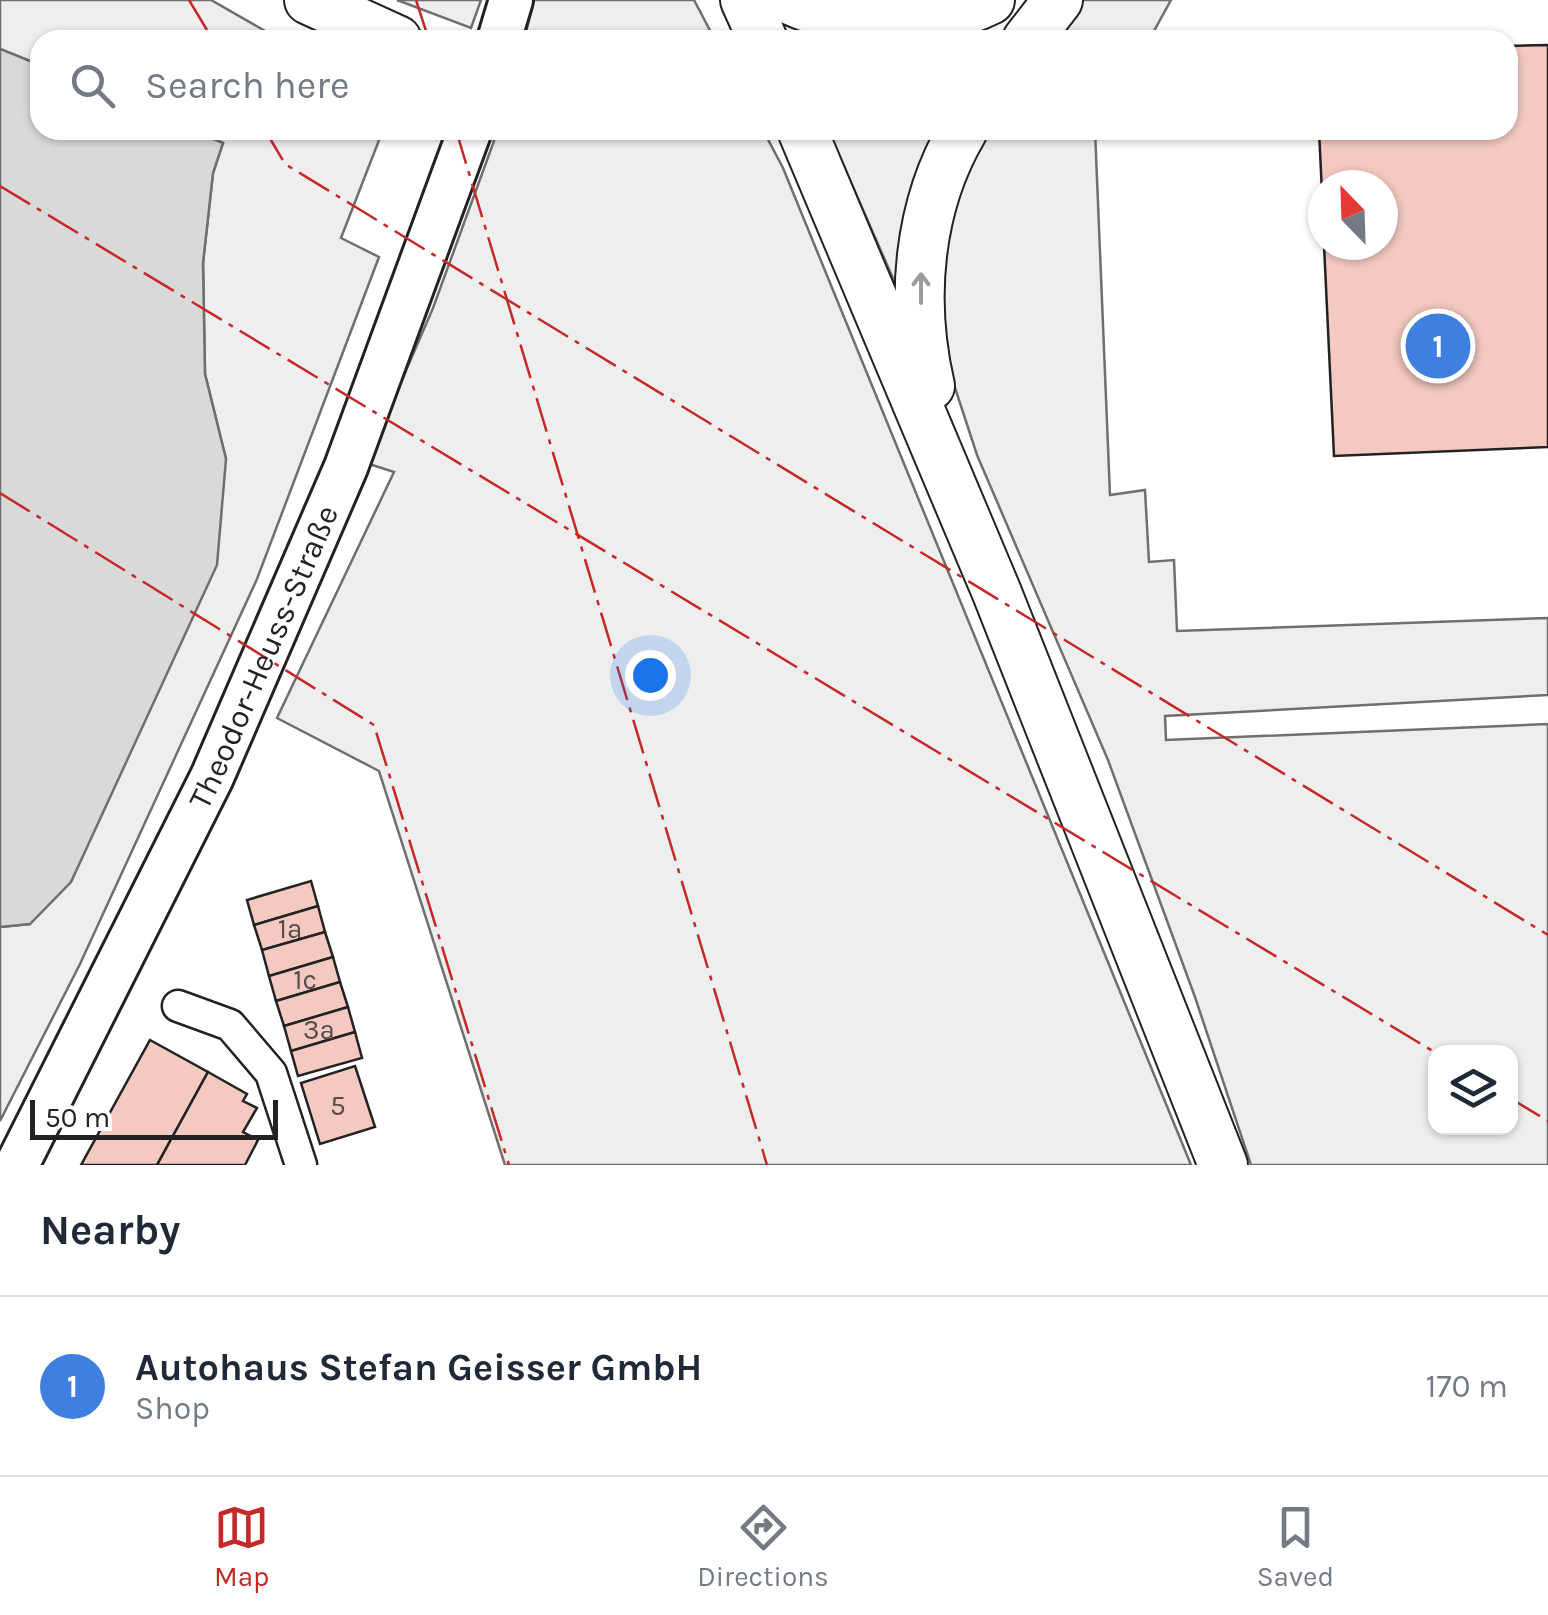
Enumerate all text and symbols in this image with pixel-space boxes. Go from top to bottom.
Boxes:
search box [30,30,1518,140]
icon: search [65,58,120,113]
text: Search here [145,63,349,108]
north arrow [1308,170,1398,260]
one-way arrow [912,272,930,304]
pin: 1 [1406,308,1470,384]
street label: Theodor-Heuss-Straße [181,499,346,815]
your location [625,650,676,701]
house number: 1a [278,912,302,945]
house number: 1c [293,963,317,996]
house number: 3a [303,1013,335,1046]
map controls [1428,1045,1518,1135]
button: layers [1428,1045,1518,1135]
house number: 5 [330,1089,346,1122]
scale bar [30,1095,278,1140]
text: 50 m [45,1101,110,1134]
text: Nearby [40,1205,180,1255]
text: Autohaus Stefan Geisser GmbH [135,1345,702,1390]
text: 1 [67,1368,78,1405]
text: 170 m [1426,1368,1508,1405]
text: Shop [135,1390,210,1427]
tab: Map [214,1500,269,1593]
tab: Directions [697,1500,829,1593]
tab: Saved [1257,1500,1334,1593]

